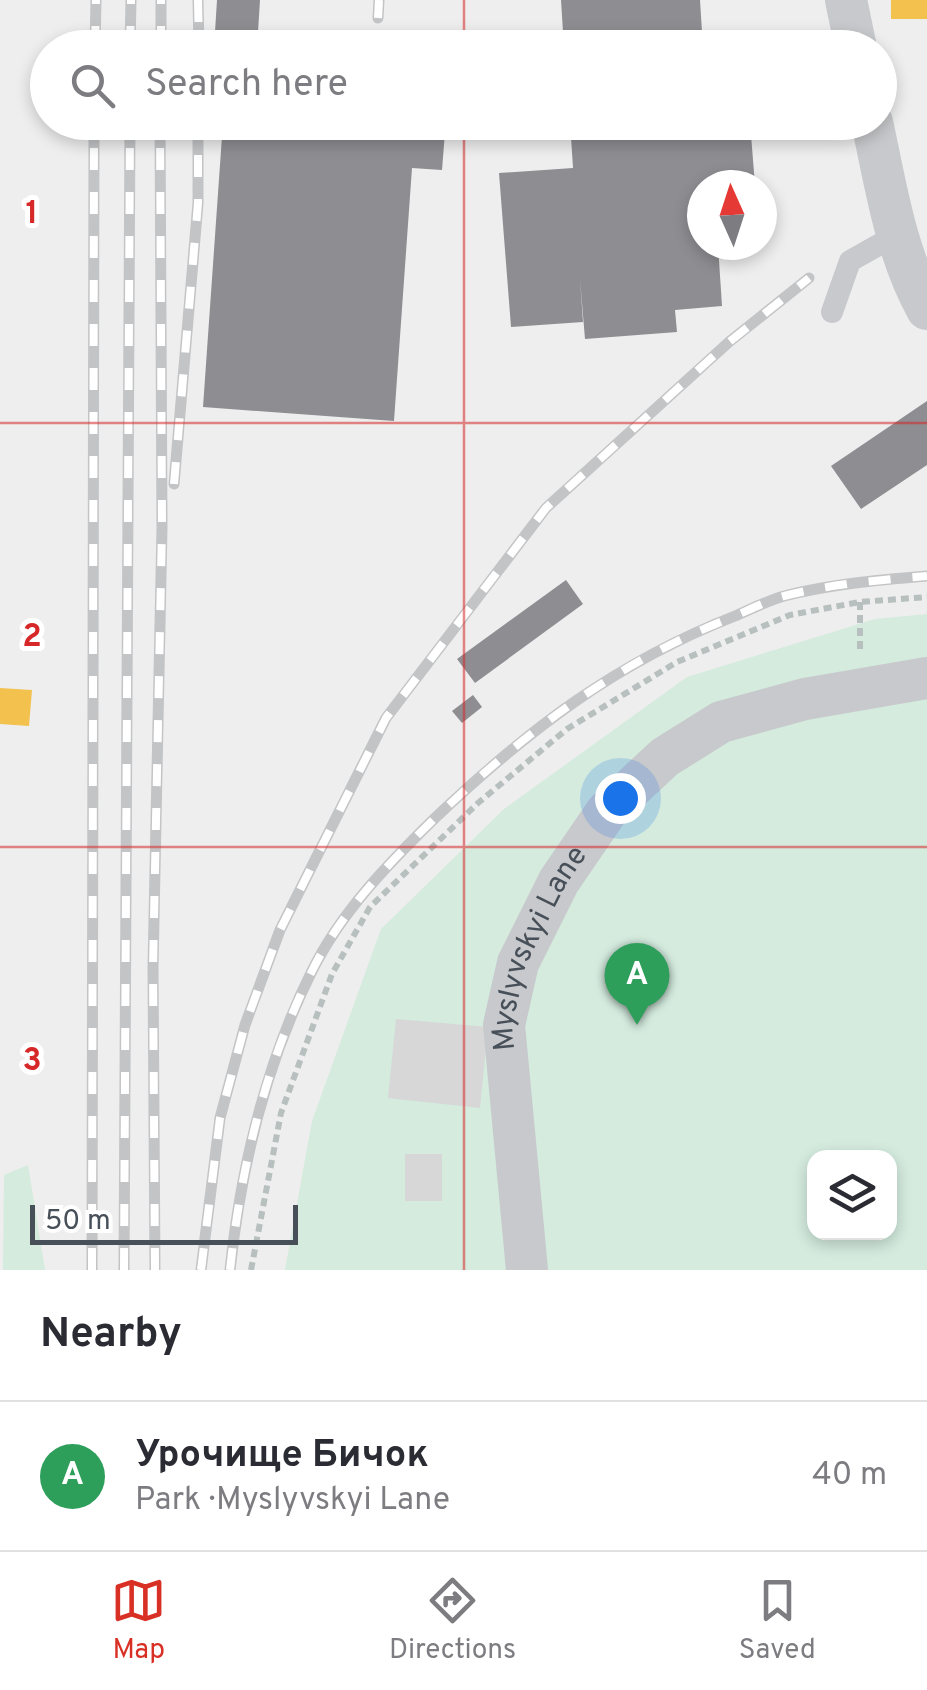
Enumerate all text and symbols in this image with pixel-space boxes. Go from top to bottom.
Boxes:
search box [30,30,897,140]
icon: search [65,58,120,113]
text: Search here [145,61,348,110]
north arrow [687,170,777,260]
text: 1 [26,195,38,235]
text: 2 [22,618,42,658]
your location [595,773,646,824]
street label: Myslyvskyi Lane [486,839,596,1052]
pin: A [604,942,670,1025]
text: 3 [22,1042,42,1082]
map controls [807,1150,897,1240]
button: layers [807,1150,897,1240]
scale bar [30,1200,298,1244]
text: 50 m [45,1204,111,1240]
text: Nearby [40,1309,182,1362]
text: Урочище Бичок [135,1432,429,1481]
text: A [61,1456,84,1496]
text: 40 m [812,1456,887,1496]
text: Park · Myslyvskyi Lane [135,1481,450,1521]
tab: Map [111,1573,166,1669]
tab: Directions [389,1573,516,1669]
tab: Saved [739,1573,816,1669]

